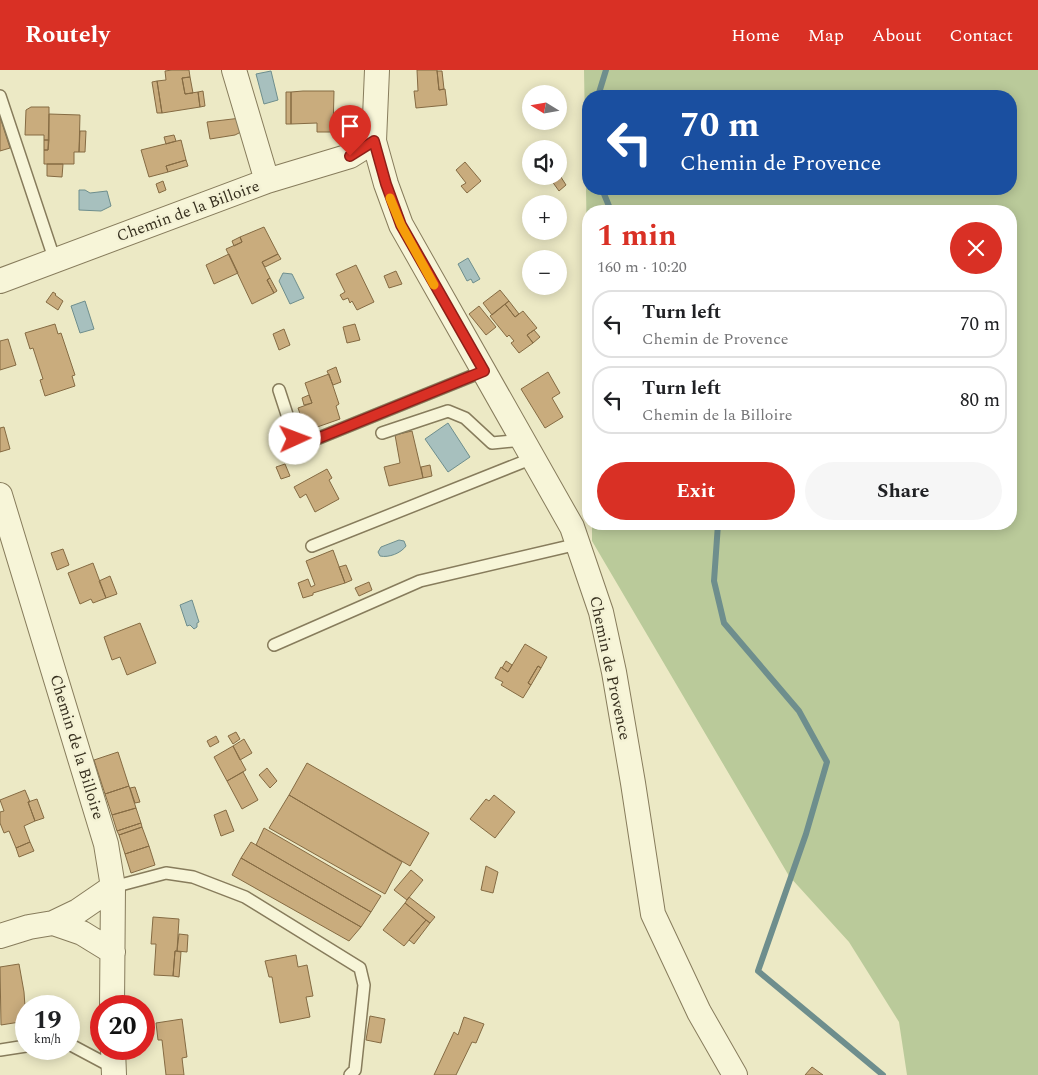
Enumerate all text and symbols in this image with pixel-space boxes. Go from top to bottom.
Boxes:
text: Routely [25,17,110,53]
text: Home [731,22,780,49]
text: Map [808,22,844,49]
text: About [872,22,922,49]
text: Contact [950,22,1013,49]
north arrow [522,85,568,130]
map controls [522,85,567,295]
text: 70 m [680,99,760,152]
pin [329,105,371,156]
icon: left [597,110,662,175]
icon: arrive [336,112,364,140]
button: sound [522,140,567,185]
text: Chemin de Provence [680,147,882,180]
street label: Chemin de la Billoire [113,174,263,248]
button: + [522,195,567,240]
text: 1 min [597,213,677,259]
button: close [950,222,1002,274]
button: − [522,250,567,295]
text: 160 m · 10:20 [597,255,687,279]
text: Turn left [642,298,721,327]
icon: left [599,310,627,338]
text: 70 m [960,310,1000,339]
text: Chemin de Provence [642,327,789,351]
text: Turn left [642,374,721,403]
icon: left [599,386,627,414]
text: 80 m [960,386,1000,415]
text: Chemin de la Billoire [642,403,793,427]
position arrow [268,412,320,464]
button: Exit [597,462,795,520]
button: Share [805,462,1002,520]
street label: Chemin de Provence [583,594,637,742]
street label: Chemin de la Billoire [44,671,110,823]
speed limit sign: 20 [90,995,155,1060]
text: 19 [33,1002,62,1040]
text: km/h [34,1030,61,1049]

